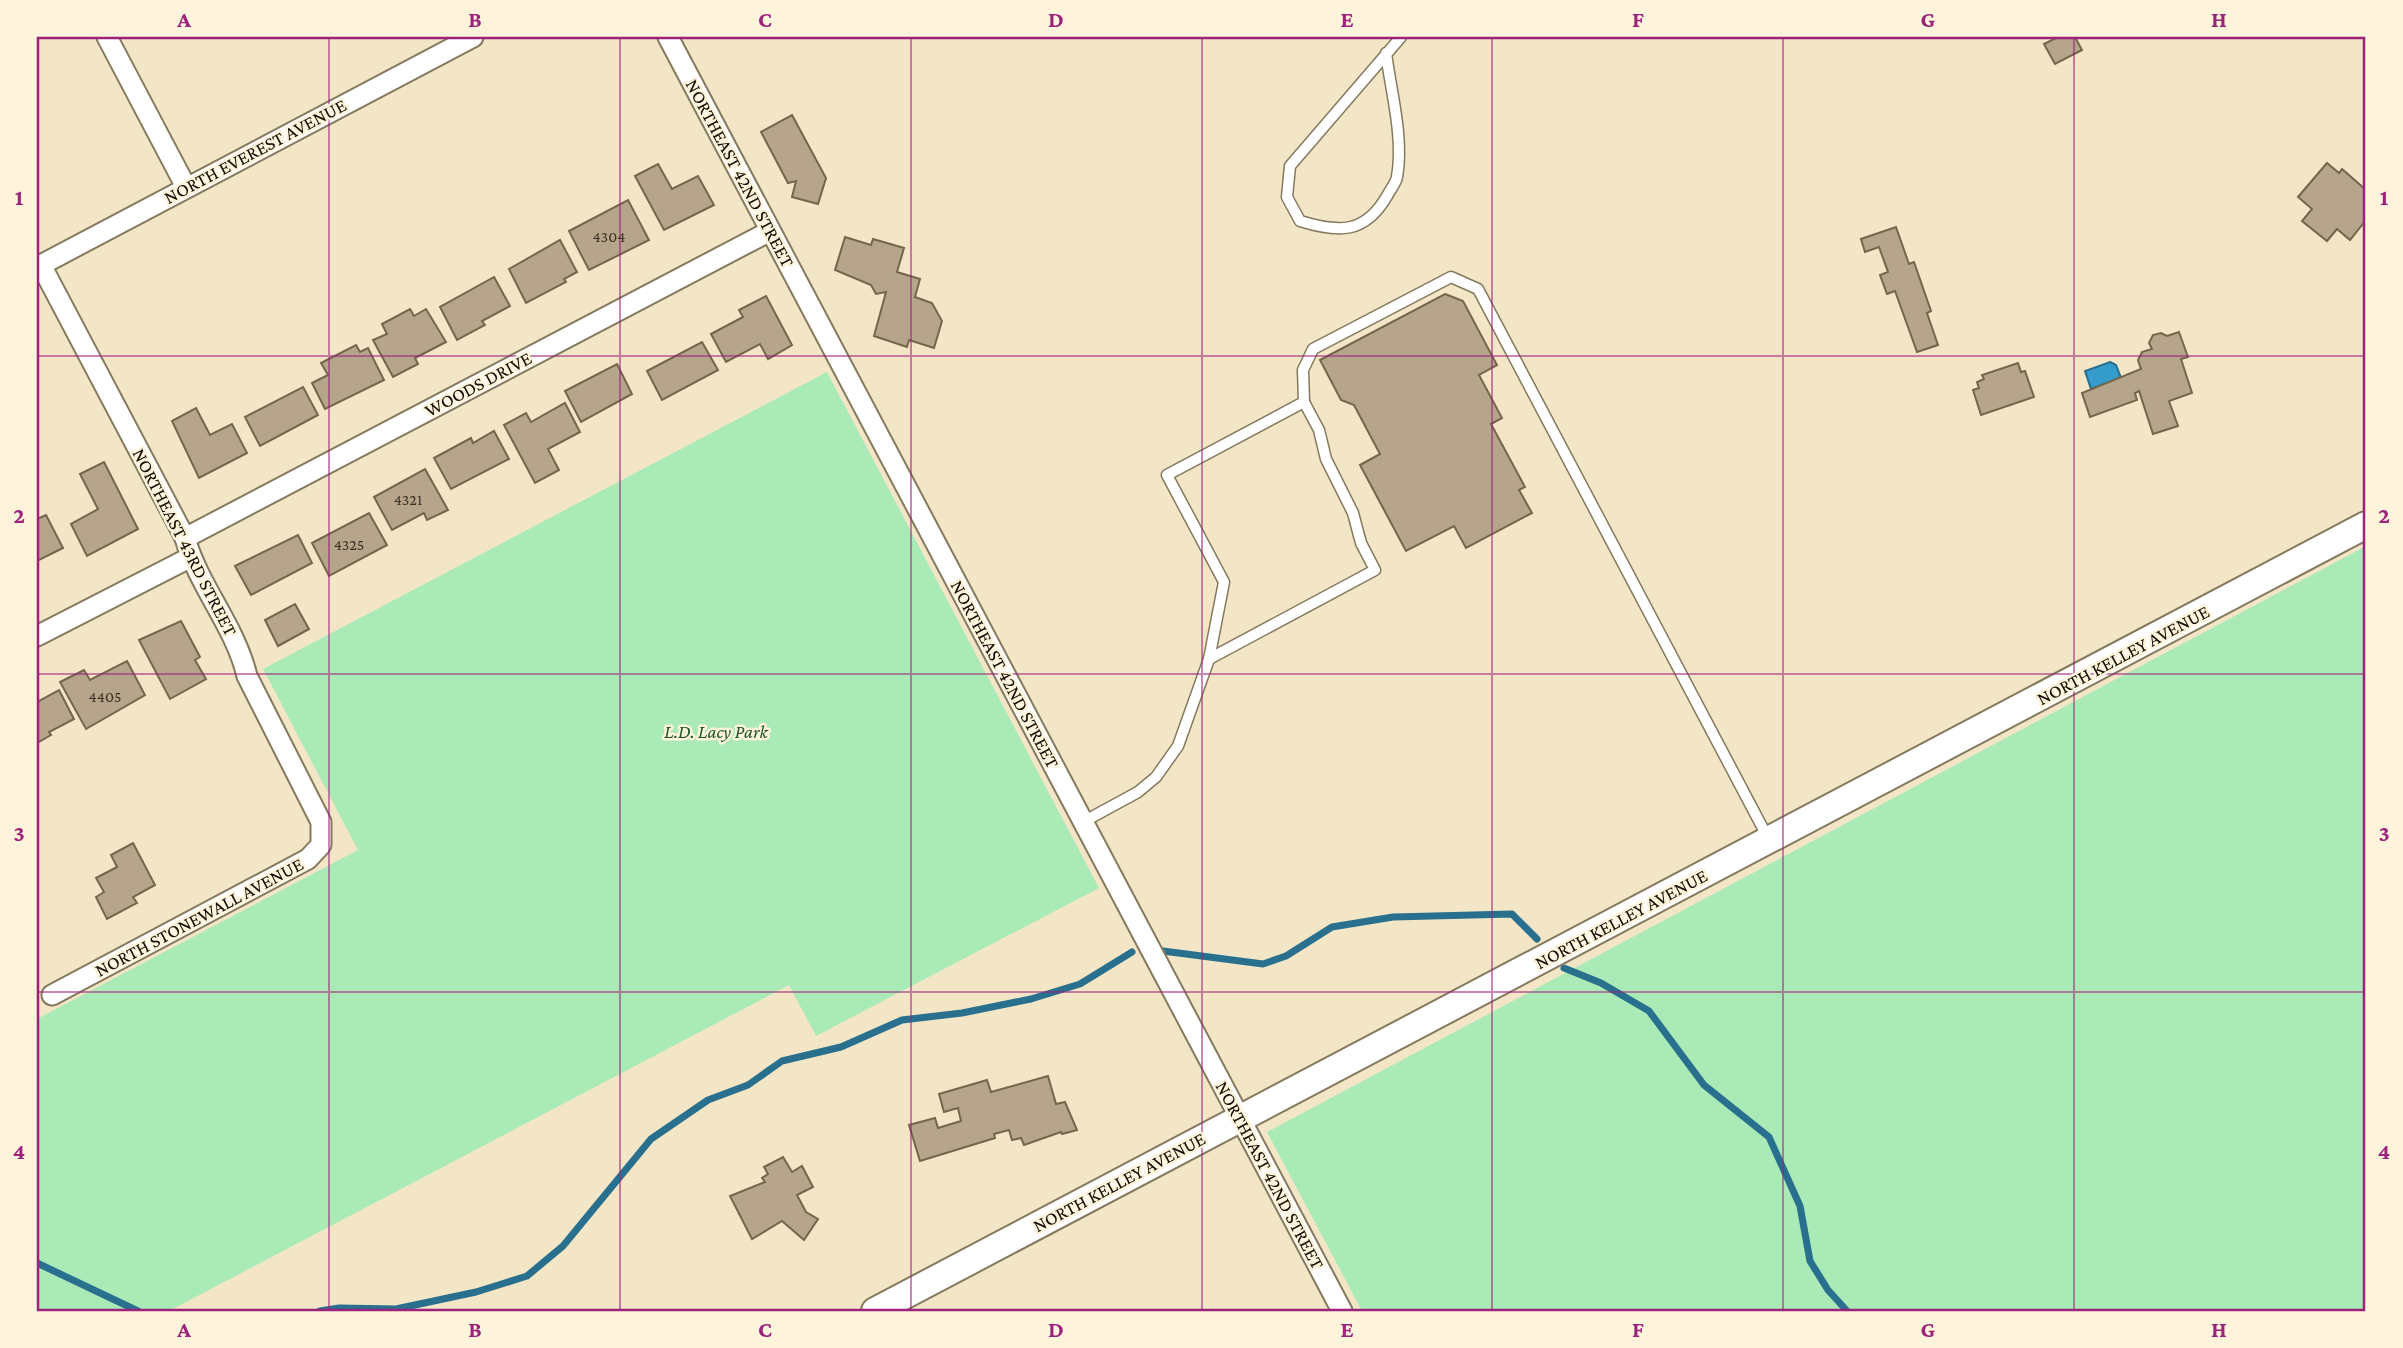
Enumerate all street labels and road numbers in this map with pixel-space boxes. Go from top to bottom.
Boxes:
street label: NORTHEAST 42ND STREET [681,75,799,271]
street label: NORTH EVEREST AVENUE [160,94,350,208]
street label: WOODS DRIVE [421,347,535,421]
street label: NORTHEAST 43RD STREET [128,445,242,640]
street label: NORTHEAST 42ND STREET [946,576,1064,772]
street label: NORTH KELLEY AVENUE [2033,601,2213,709]
street label: NORTH STONEWALL AVENUE [91,853,307,981]
street label: NORTH KELLEY AVENUE [1531,865,1711,973]
street label: NORTHEAST 42ND STREET [1211,1077,1329,1273]
street label: NORTH KELLEY AVENUE [1029,1128,1209,1236]

